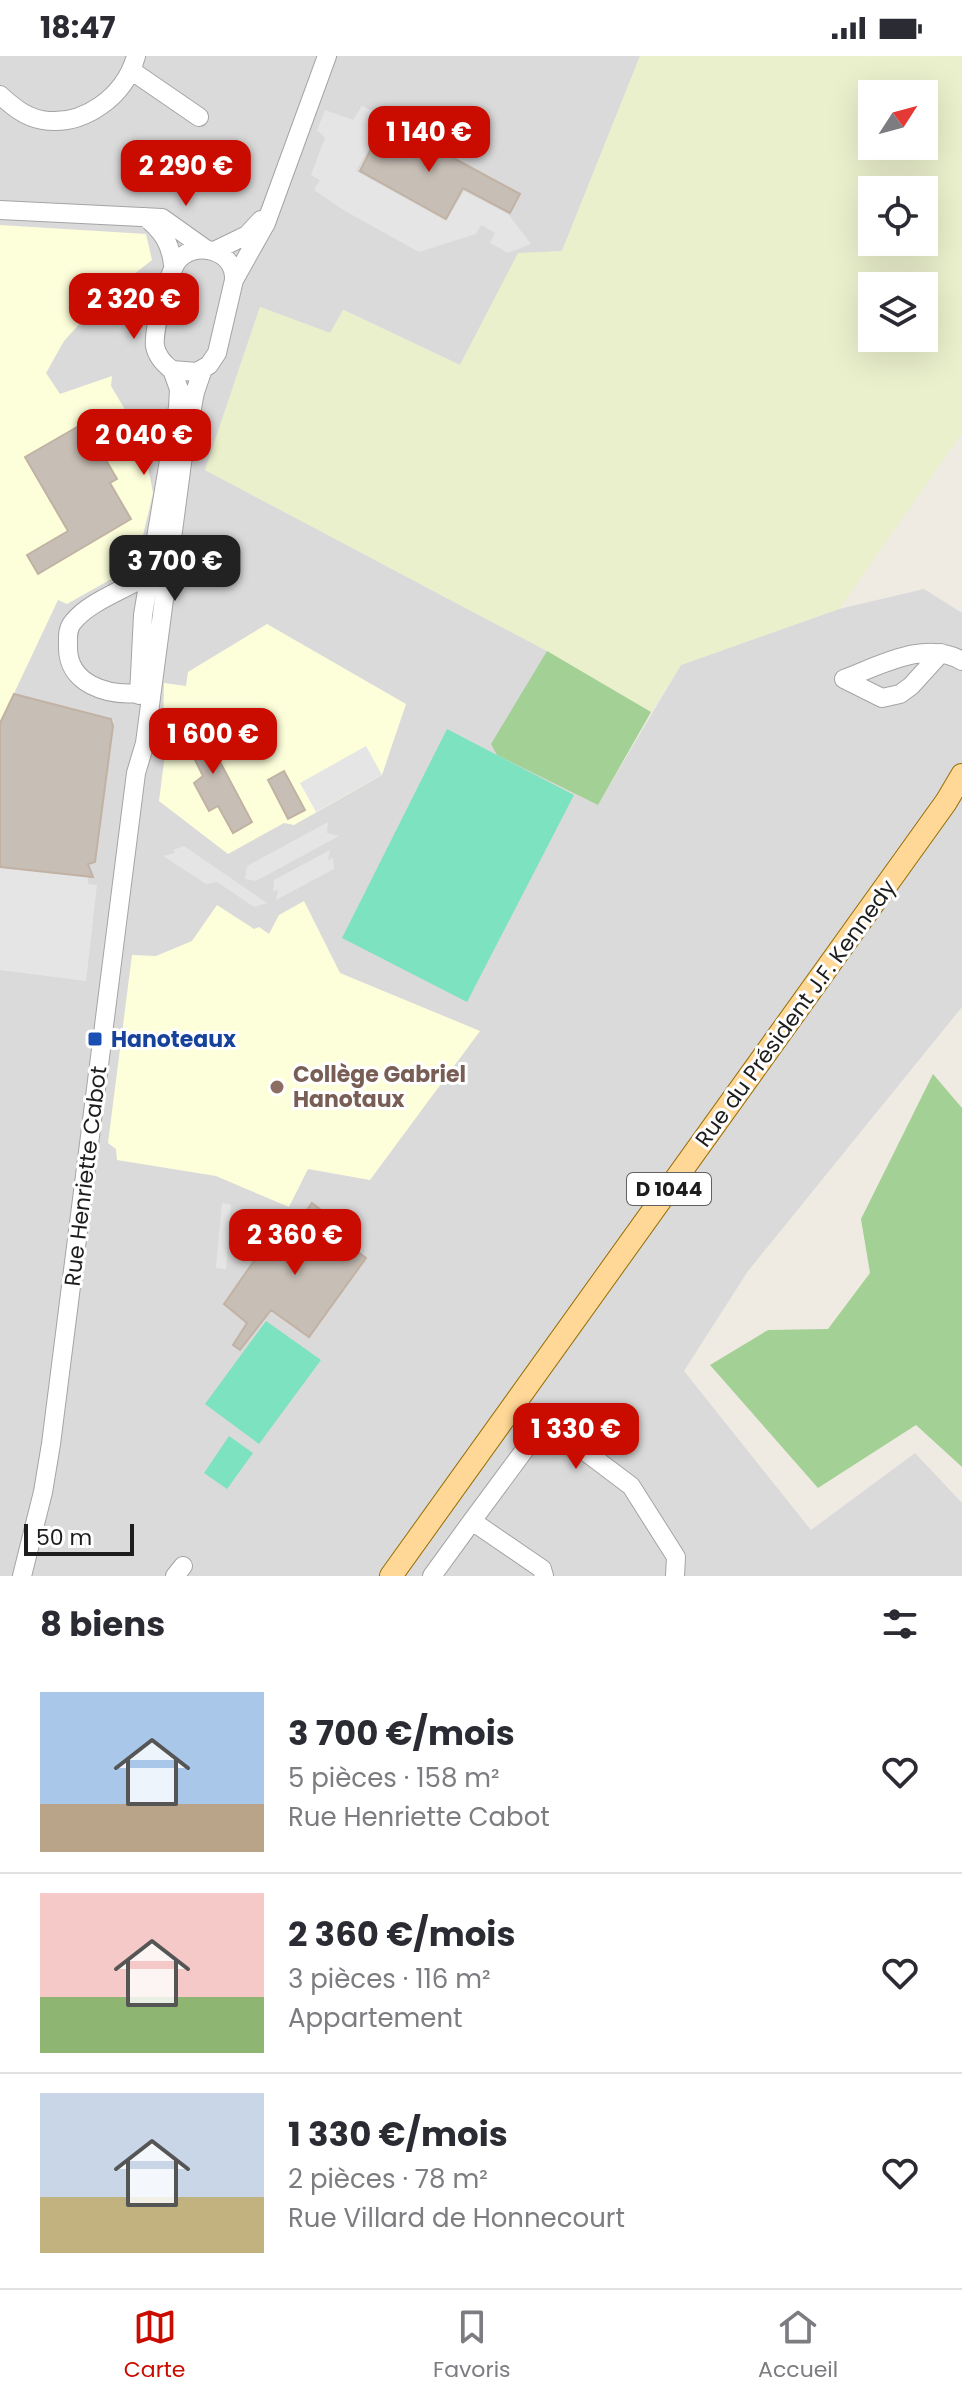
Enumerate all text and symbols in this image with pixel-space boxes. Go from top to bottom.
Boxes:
text: 18:47 [40,6,116,49]
north arrow [858,80,938,160]
map controls [858,80,938,352]
pin: 1 140 € [355,106,503,174]
text: 1 140 € [386,114,472,150]
pin: 2 290 € [112,140,260,208]
text: 2 290 € [139,148,233,184]
button: locate [858,176,938,256]
button: layers [858,272,938,352]
pin: 2 320 € [60,273,208,341]
text: 2 320 € [87,281,181,317]
pin: 2 040 € [70,409,218,477]
text: 2 040 € [95,417,193,453]
pin: 3 700 € [101,535,249,603]
text: 3 700 € [127,543,223,579]
pin: 1 600 € [139,708,287,776]
text: 1 600 € [167,716,259,752]
street label: Rue du Président J.F. Kennedy [688,873,903,1153]
place label: Hanoteaux [111,1024,236,1055]
marker: Hanoteaux [86,1030,104,1048]
place label: Collège Gabriel Hanotaux [293,1059,466,1115]
street label: Rue Henriette Cabot [57,1064,114,1288]
marker: Collège Gabriel Hanotaux [268,1078,286,1096]
road number: D 1044 [627,1173,711,1205]
pin: 2 360 € [221,1209,369,1277]
text: 2 360 € [247,1217,343,1253]
pin: 1 330 € [502,1403,650,1471]
text: 1 330 € [531,1411,621,1447]
scale bar [24,1520,134,1556]
text: 50 m [36,1522,92,1553]
text: 8 biens [40,1600,165,1648]
icon: filters [878,1602,922,1646]
text: 3 700 €/mois [288,1709,515,1757]
icon: home [104,1724,200,1820]
icon: heart [878,1750,922,1794]
text: 5 pièces · 158 m² [288,1760,500,1796]
text: Rue Henriette Cabot [288,1799,550,1835]
text: 2 360 €/mois [288,1910,515,1958]
icon: home [104,1925,200,2021]
icon: heart [878,1951,922,1995]
text: 3 pièces · 116 m² [288,1961,491,1997]
text: Appartement [288,2000,463,2036]
text: 1 330 €/mois [288,2110,508,2158]
icon: home [104,2125,200,2221]
icon: heart [878,2151,922,2195]
text: 2 pièces · 78 m² [288,2161,488,2197]
text: Rue Villard de Honnecourt [288,2200,625,2236]
tab: Carte [124,2305,186,2386]
tab: Favoris [433,2305,511,2386]
tab: Accueil [758,2305,838,2386]

